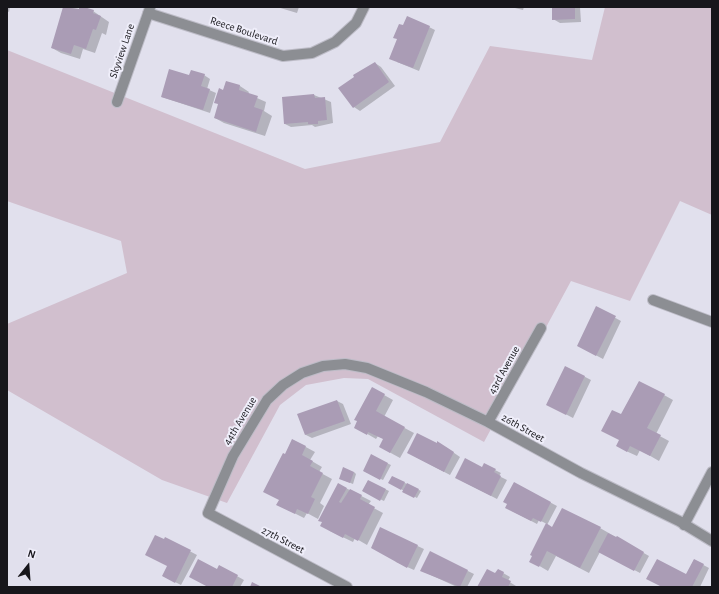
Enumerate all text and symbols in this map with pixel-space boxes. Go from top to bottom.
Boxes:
street label: Reece Boulevard [209,14,279,48]
street label: Skyview Lane [107,22,137,80]
street label: 43rd Avenue [485,344,523,396]
street label: 44th Avenue [221,395,259,447]
street label: 26th Street [499,411,547,445]
street label: 27th Street [259,524,307,556]
north arrow [8,546,48,586]
text: N [26,548,37,560]

